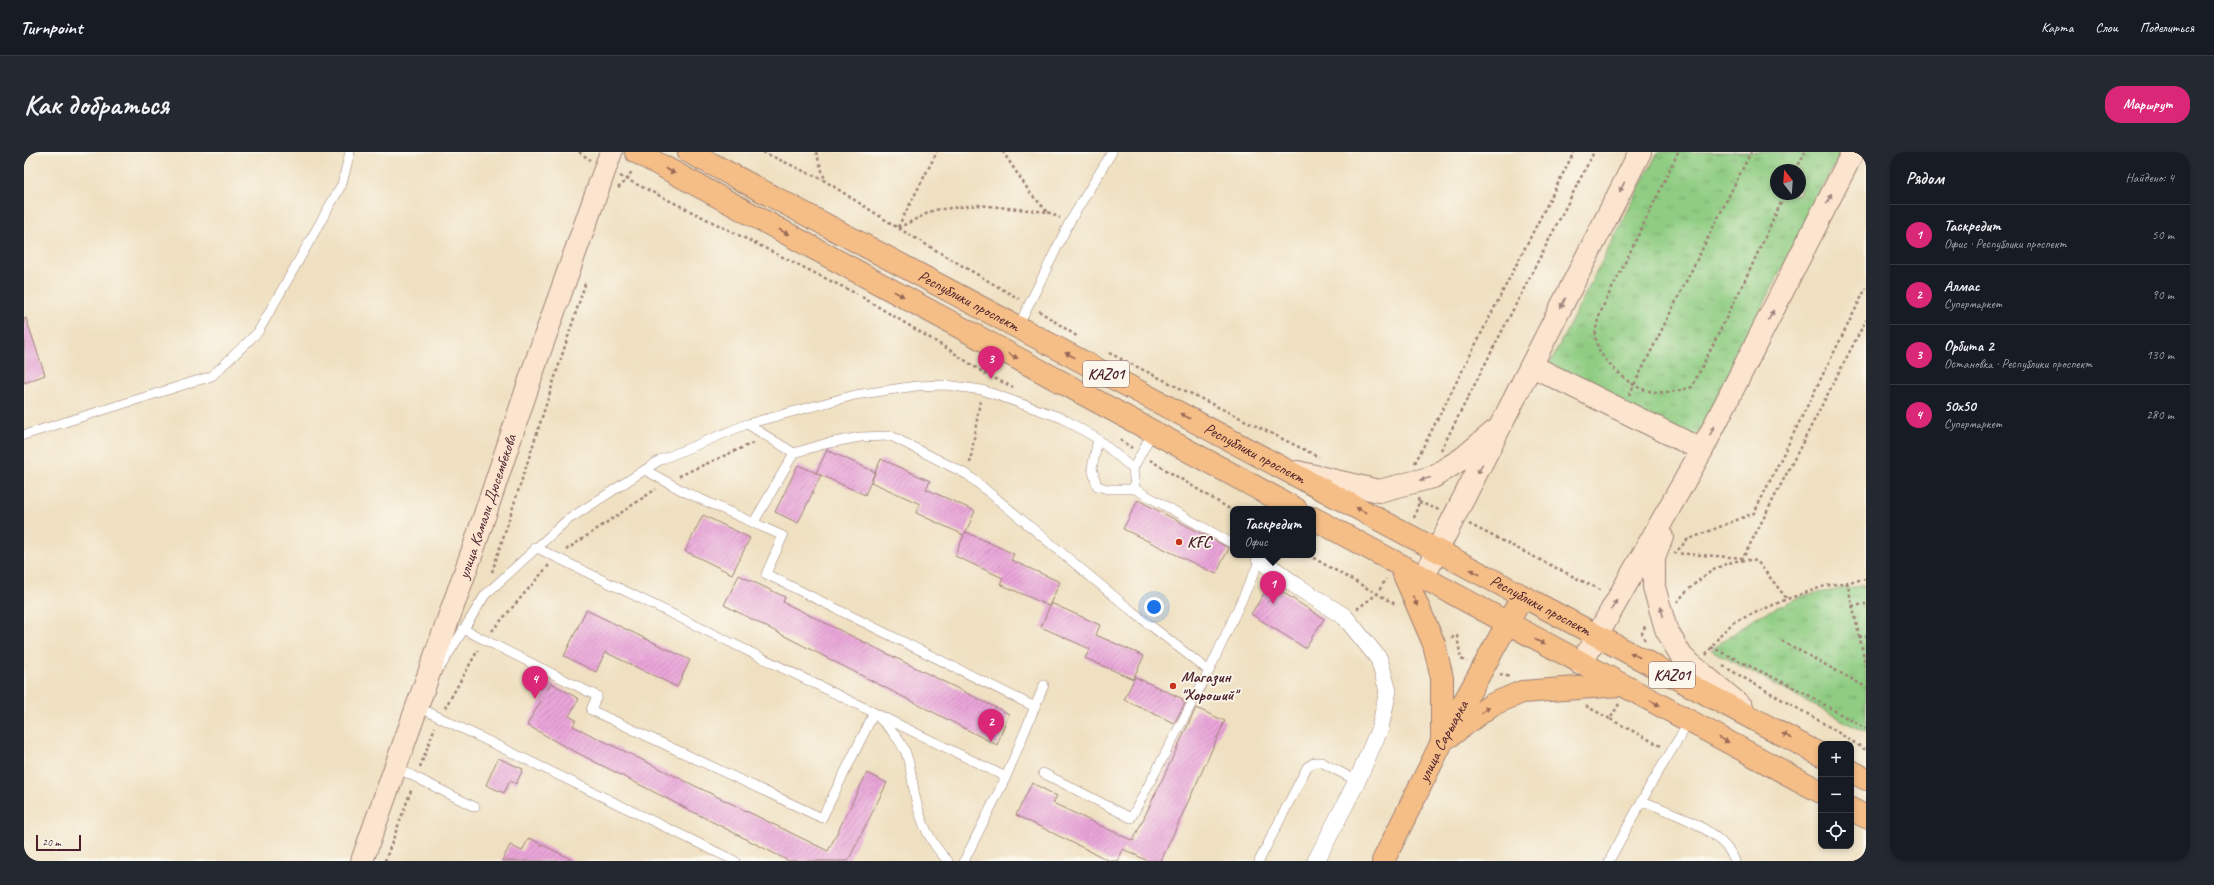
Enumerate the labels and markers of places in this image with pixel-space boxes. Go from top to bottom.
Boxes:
pin: 3 [978,346,1004,379]
place label: KFC [1187,532,1213,552]
marker: KFC [1174,537,1184,547]
pin: 1 [1260,571,1286,604]
pin: 4 [522,666,548,699]
place label: Магазин "Хороший" [1181,667,1242,705]
marker: Магазин "Хороший" [1168,681,1178,691]
pin: 2 [978,709,1004,742]

